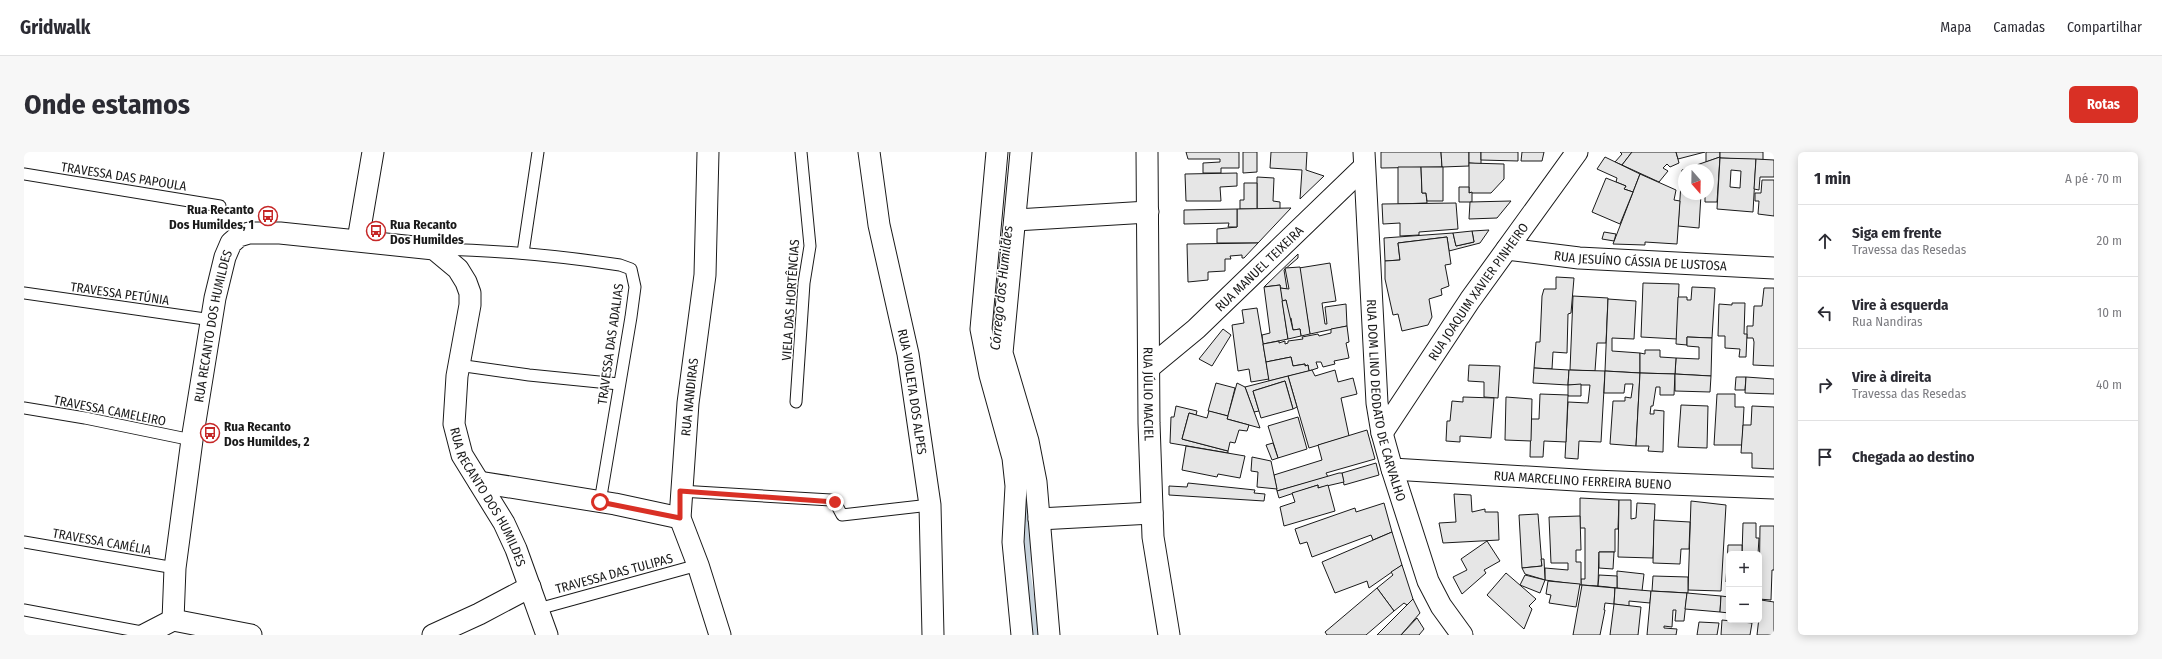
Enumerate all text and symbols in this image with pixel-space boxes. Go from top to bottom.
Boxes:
text: Gridwalk [20,16,90,39]
text: Mapa [1940,19,1971,36]
text: Camadas [1993,19,2045,36]
text: Compartilhar [2067,19,2142,36]
button: Rotas [2069,86,2138,123]
text: Onde estamos [24,88,190,121]
street label: TRAVESSA DAS PAPOULA [60,159,188,194]
north arrow [1678,164,1714,200]
text: 1 min [1814,168,1851,189]
text: A pé · 70 m [2065,171,2122,186]
place label: Rua Recanto Dos Humildes, 1 [169,202,254,232]
bus stop icon: Rua Recanto Dos Humildes, 1 [257,205,279,227]
place label: Rua Recanto Dos Humildes [390,217,464,247]
bus stop icon: Rua Recanto Dos Humildes [365,220,387,242]
street label: RUA JOAQUIM XAVIER PINHEIRO [1425,220,1531,363]
street label: RUA MANUEL TEIXEIRA [1212,223,1306,315]
text: Siga em frente [1852,224,1942,242]
water label: Córrego dos Humildes [986,225,1017,351]
icon: ahead [1814,230,1836,252]
text: 20 m [2096,233,2122,248]
street label: VIELA DAS HORTÊNCIAS [779,239,802,361]
text: Travessa das Resedas [1852,242,1966,257]
street label: RUA RECANTO DOS HUMILDES [191,248,235,403]
street label: RUA JESUÍNO CÁSSIA DE LUSTOSA [1553,248,1727,274]
street label: TRAVESSA PETÚNIA [70,279,170,308]
street label: TRAVESSA DAS ADALIAS [595,283,626,406]
text: Vire à esquerda [1852,296,1949,314]
street label: RUA DOM LINO DEODATO DE CARVALHO [1364,299,1409,503]
icon: left [1814,302,1836,324]
text: 10 m [2097,305,2122,320]
text: Rua Nandiras [1852,314,1923,329]
street label: RUA VIOLETA DOS ALPES [895,328,930,456]
street label: RUA JÚLIO MACIEL [1140,347,1157,441]
street label: RUA NANDIRAS [678,357,701,437]
text: Vire à direita [1852,368,1931,386]
icon: right [1814,374,1836,396]
text: 40 m [2096,377,2122,392]
text: Travessa das Resedas [1852,386,1966,401]
street label: TRAVESSA CAMELEIRO [52,392,167,429]
place label: Rua Recanto Dos Humildes, 2 [224,419,309,449]
bus stop icon: Rua Recanto Dos Humildes, 2 [199,422,221,444]
street label: RUA RECANTO DOS HUMILDES [447,426,529,569]
icon: arrive [1814,446,1836,468]
text: Chegada ao destino [1852,448,1974,466]
street label: RUA MARCELINO FERREIRA BUENO [1493,468,1672,492]
route start [591,493,609,511]
route end [826,493,844,511]
street label: TRAVESSA CAMÉLIA [52,525,152,558]
street label: TRAVESSA DAS TULIPAS [554,551,674,596]
map controls [1726,551,1762,623]
button: + [1726,551,1762,587]
button: − [1726,587,1762,623]

